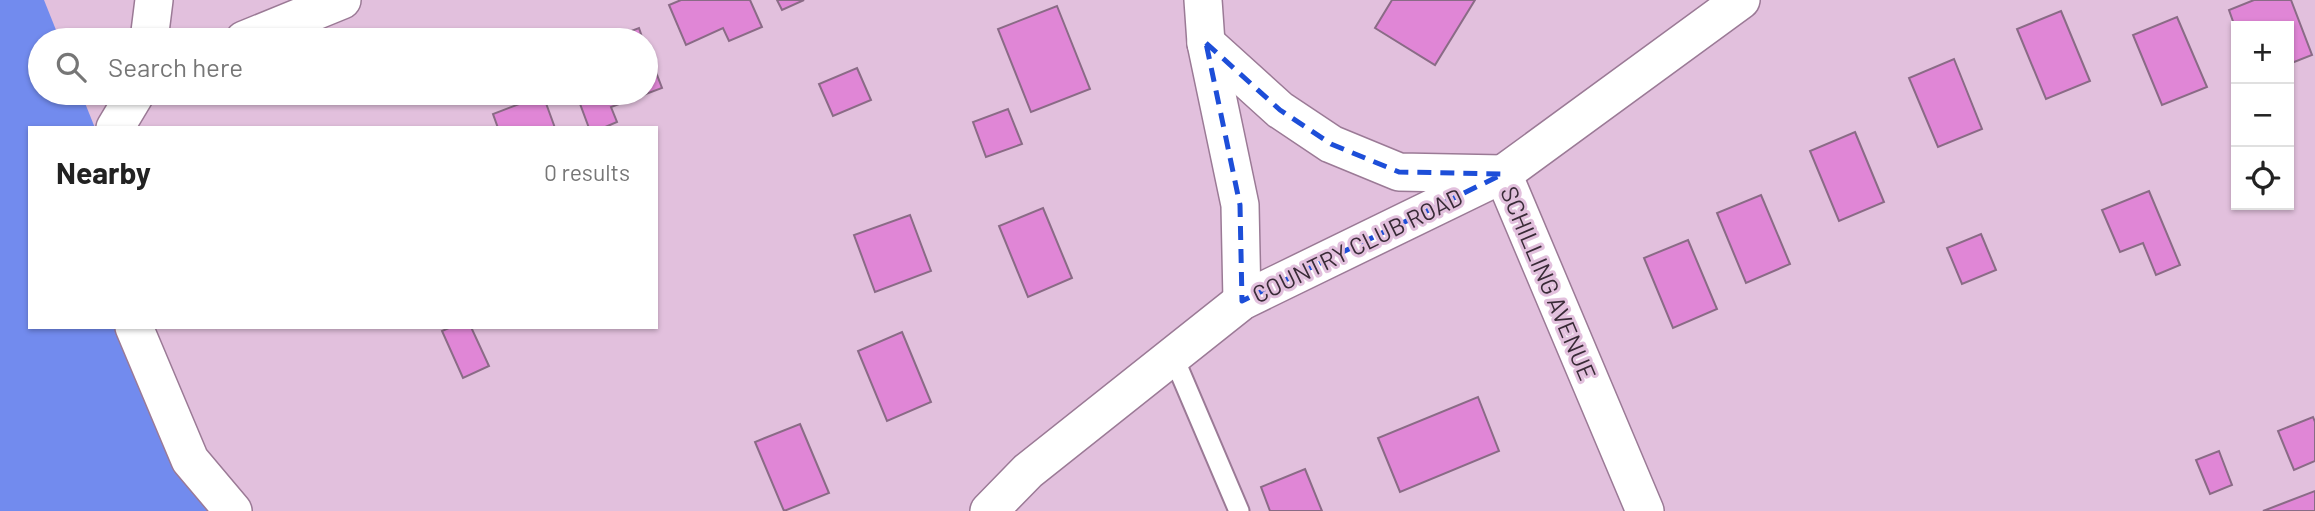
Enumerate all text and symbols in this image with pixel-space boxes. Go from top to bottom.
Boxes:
map controls [2231,21,2294,210]
button: + [2231,21,2294,84]
search box [28,28,658,105]
icon: search [52,48,90,86]
text: Search here [108,51,243,82]
button: − [2231,84,2294,147]
button: locate [2231,147,2294,210]
text: Nearby [56,154,151,190]
text: 0 results [544,158,630,186]
street label: COUNTRY CLUB ROAD [1247,181,1467,309]
street label: SCHILLING AVENUE [1495,182,1603,384]

